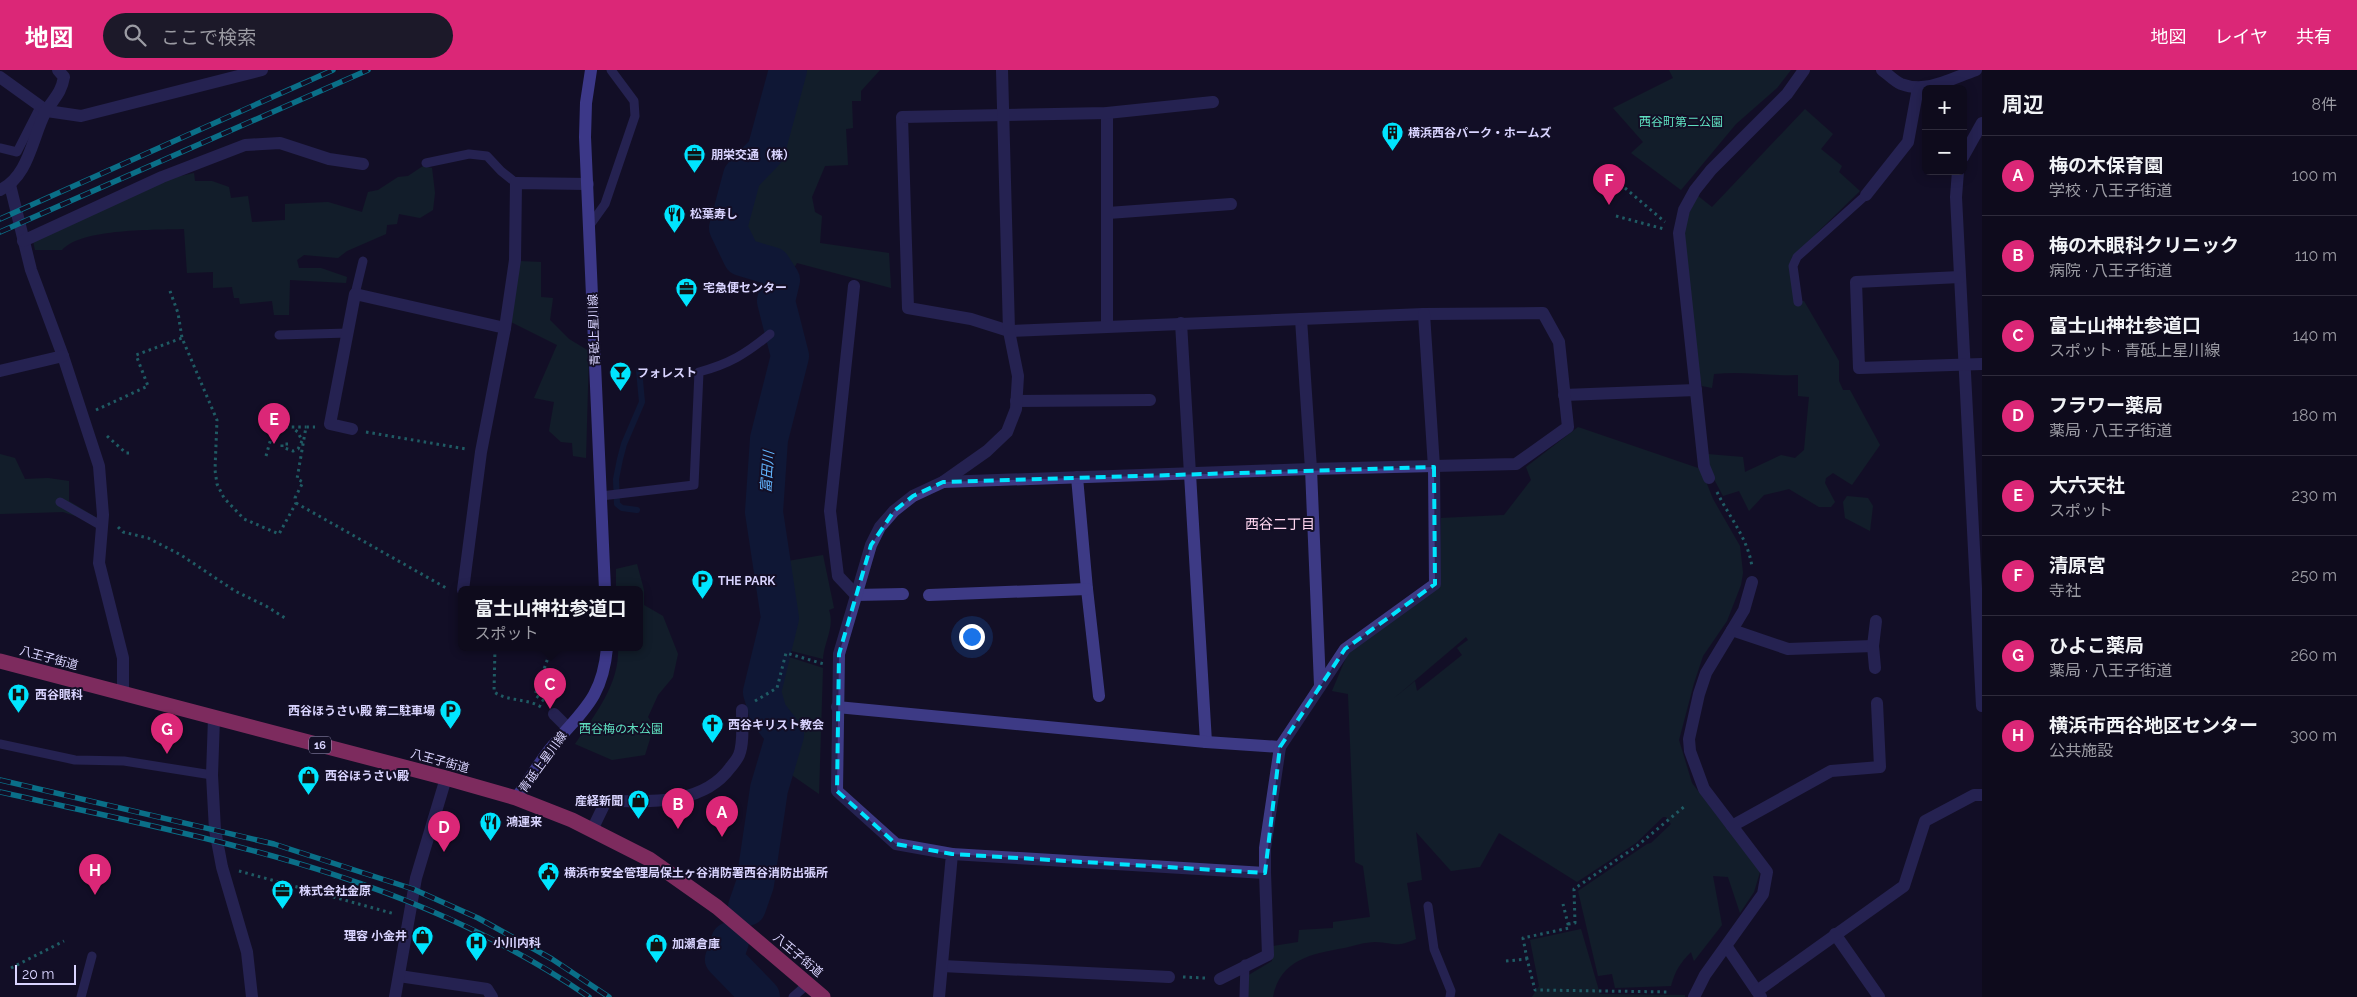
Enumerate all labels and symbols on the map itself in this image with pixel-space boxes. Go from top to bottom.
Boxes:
park label: 西谷町第二公園 [1639,115,1723,129]
building icon: 横浜西谷パーク・ホームズ [1380,121,1404,152]
place label: 横浜西谷パーク・ホームズ [1408,126,1551,140]
office icon: 朋栄交通（株） [683,143,707,174]
place label: 朋栄交通（株） [711,148,795,162]
pin: F [1593,164,1625,205]
restaurant icon: 松葉寿し [662,202,686,233]
place label: 松葉寿し [690,207,738,221]
office icon: 宅急便センター [675,276,699,307]
place label: 宅急便センター [703,281,787,295]
street label: 青砥上星川線 [586,294,602,366]
bar icon: フォレスト [609,361,633,392]
place label: フォレスト [637,366,697,380]
pin: E [258,403,290,444]
water label: 富田川 [758,448,777,494]
district label: 西谷二丁目 [1245,516,1315,532]
parking icon: THE PARK [690,569,714,600]
place label: THE PARK [718,574,776,588]
your location [959,624,985,650]
street label: 八王子街道 [18,643,80,673]
pin: C [534,668,566,709]
hospital icon: 西谷眼科 [7,683,31,714]
place label: 西谷眼科 [35,688,83,702]
parking icon: 西谷ほうさい殿 第二駐車場 [439,699,463,730]
place label: 西谷ほうさい殿 第二駐車場 [288,704,435,718]
pin: G [151,713,183,754]
church icon: 西谷キリスト教会 [700,713,724,744]
place label: 西谷キリスト教会 [728,718,824,732]
park label: 西谷梅の木公園 [579,722,663,736]
street label: 青砥上星川線 [516,729,570,795]
road number: 16 [309,736,331,754]
street label: 八王子街道 [409,746,471,776]
shop icon: 西谷ほうさい殿 [297,764,321,795]
place label: 西谷ほうさい殿 [325,769,409,783]
pin: B [662,788,694,829]
shop icon: 産経新聞 [627,789,651,820]
place label: 産経新聞 [575,794,623,808]
pin: A [706,796,738,837]
restaurant icon: 鴻運来 [478,810,502,841]
pin: D [428,811,460,852]
place label: 鴻運来 [506,815,542,829]
pin: H [79,854,111,895]
public building icon: 横浜市安全管理局保土ヶ谷消防署西谷消防出張所 [536,861,560,892]
place label: 横浜市安全管理局保土ヶ谷消防署西谷消防出張所 [564,866,828,880]
office icon: 株式会社金原 [271,879,295,910]
place label: 株式会社金原 [299,884,371,898]
shop icon: 理容 小金井 [411,924,435,955]
place label: 理容 小金井 [344,929,407,943]
street label: 八王子街道 [771,930,825,980]
hospital icon: 小川内科 [465,931,489,962]
shop icon: 加瀬倉庫 [644,932,668,963]
place label: 小川内科 [493,936,541,950]
place label: 加瀬倉庫 [672,937,720,951]
scale bar [15,962,76,985]

